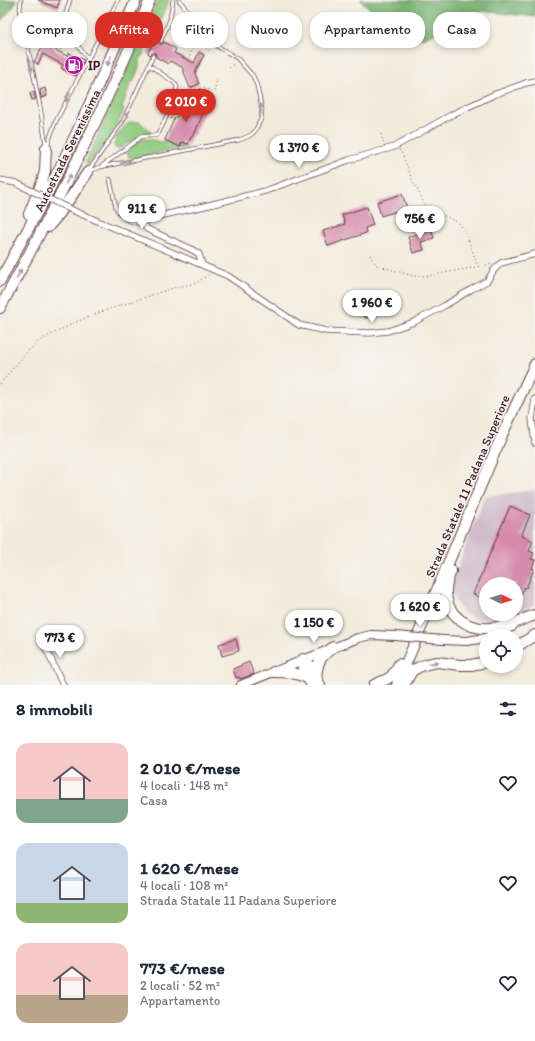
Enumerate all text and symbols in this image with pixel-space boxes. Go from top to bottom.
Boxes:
chip: Compra [12,12,87,48]
chip: Affitta [95,12,163,48]
chip: Filtri [171,12,228,48]
chip: Nuovo [236,12,302,48]
chip: Appartamento [310,12,425,48]
chip: Casa [433,12,490,48]
fuel station icon: IP [63,54,85,76]
one-way arrow [106,56,112,67]
place label: IP [88,58,101,73]
one-way arrow [29,60,35,72]
street label: Autostrada Serenissima [31,86,104,214]
pin: 2 010 € [149,89,223,123]
one-way arrow [65,91,71,103]
text: 2 010 € [165,94,207,109]
one-way arrow [257,103,264,115]
one-way arrow [122,111,129,122]
pin: 1 370 € [262,135,336,169]
text: 1 370 € [279,140,319,155]
one-way arrow [119,159,132,165]
one-way arrow [65,173,71,185]
pin: 911 € [114,196,170,230]
text: 911 € [127,201,157,216]
pin: 756 € [392,206,448,240]
text: 756 € [405,211,435,226]
one-way arrow [15,268,22,280]
pin: 1 960 € [335,290,409,324]
text: 1 960 € [352,295,393,310]
street label: Strada Statale 11 Padana Superiore [422,393,513,580]
north arrow [479,577,523,621]
map controls [479,577,523,673]
pin: 1 620 € [383,594,457,628]
text: 1 620 € [399,599,441,614]
pin: 1 150 € [277,610,351,644]
text: 1 150 € [294,615,334,630]
pin: 773 € [32,625,88,659]
button: locate [479,629,523,673]
text: 773 € [45,630,75,645]
one-way arrow [427,660,439,667]
icon: filters [497,698,519,720]
text: 8 immobili [16,699,92,719]
text: 2 010 €/mese [140,758,240,778]
icon: home [48,759,96,807]
icon: heart [497,772,519,794]
text: 4 locali · 148 m² [140,778,228,793]
text: Casa [140,793,167,808]
text: 1 620 €/mese [140,858,239,878]
icon: home [48,859,96,907]
icon: heart [497,872,519,894]
text: 4 locali · 108 m² [140,878,228,893]
text: Strada Statale 11 Padana Superiore [140,893,337,908]
text: 773 €/mese [140,958,225,978]
icon: home [48,959,96,1007]
icon: heart [497,972,519,994]
text: 2 locali · 52 m² [140,978,220,993]
text: Appartamento [140,993,220,1008]

